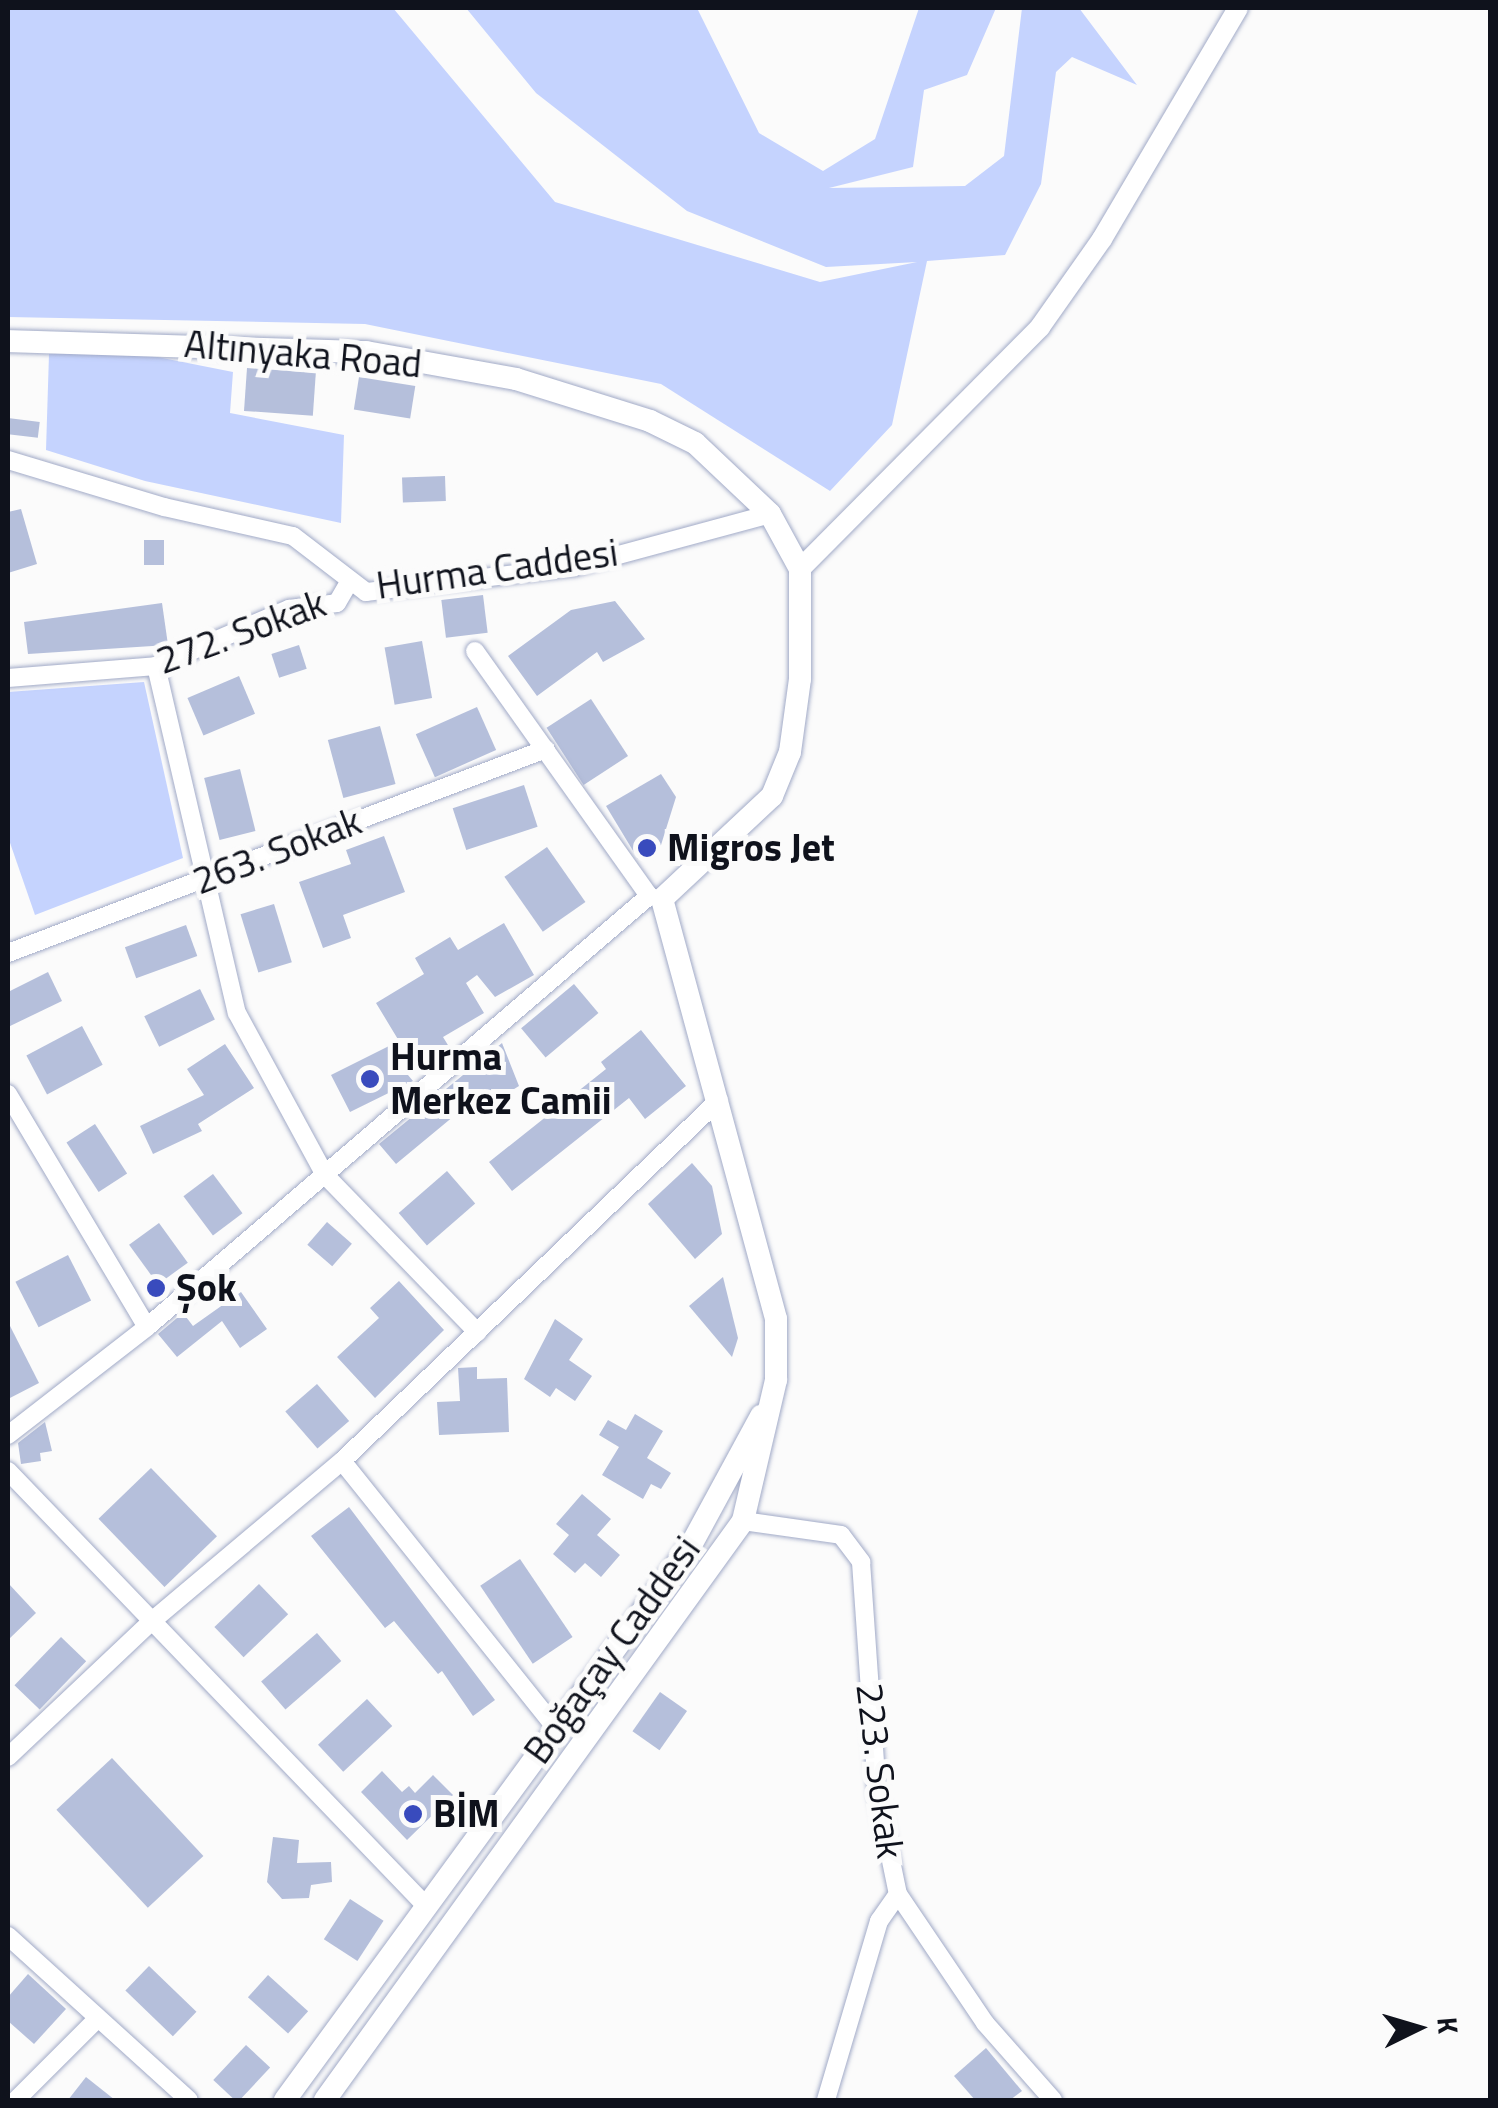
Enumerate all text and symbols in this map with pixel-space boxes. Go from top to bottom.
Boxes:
street label: Altınyaka Road [182,321,424,387]
street label: Hurma Caddesi [373,529,621,609]
street label: 272. Sokak [150,580,332,684]
street label: 263. Sokak [186,798,368,904]
place label: Migros Jet [667,825,835,871]
marker: Migros Jet [636,837,658,859]
place label: Hurma Merkez Camii [390,1034,612,1124]
marker: Hurma Merkez Camii [359,1068,381,1090]
place label: Şok [176,1265,236,1311]
marker: Şok [145,1277,167,1299]
street label: Boğaçay Caddesi [514,1528,710,1772]
street label: 223. Sokak [847,1681,913,1861]
place label: BİM [433,1791,500,1837]
marker: BİM [402,1803,424,1825]
north arrow [1368,1978,1468,2078]
text: K [1426,2015,1471,2035]

